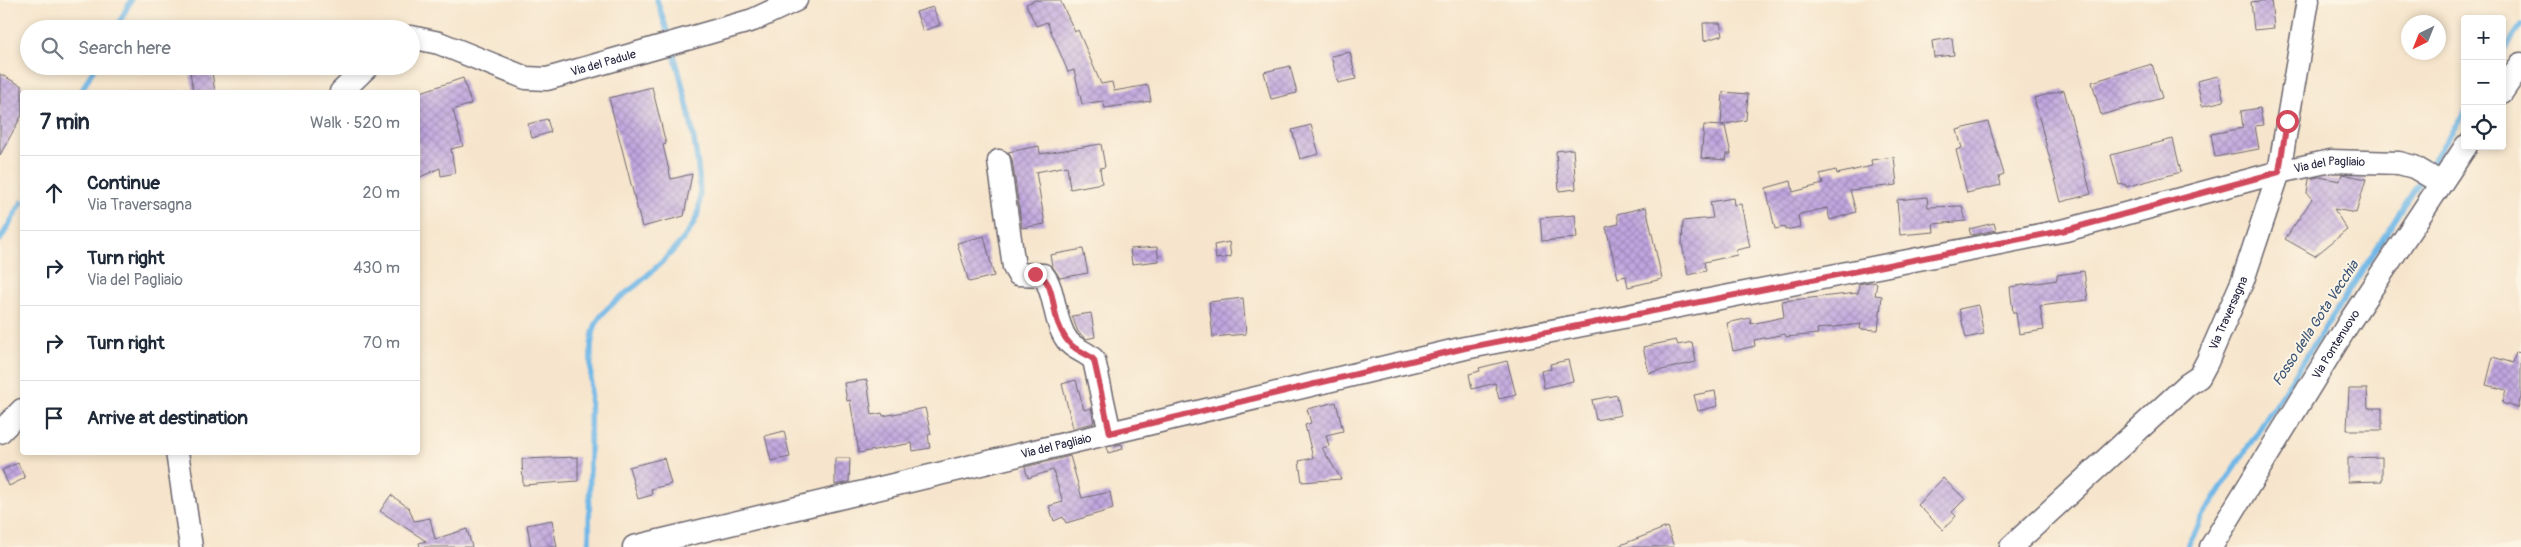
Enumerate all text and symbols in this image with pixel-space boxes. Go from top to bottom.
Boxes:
north arrow [2401,15,2446,60]
map controls [2461,15,2506,150]
button: + [2461,15,2506,60]
search box [20,20,420,75]
icon: search [38,34,66,62]
text: Search here [78,36,171,60]
street label: Via del Padule [569,47,638,80]
button: − [2461,60,2506,105]
button: locate [2461,105,2506,150]
text: 7 min [40,109,90,136]
route start [2276,110,2299,133]
text: Walk · 520 m [310,113,400,133]
street label: Via del Pagliaio [2293,154,2366,177]
text: Continue [87,171,160,195]
icon: ahead [40,179,68,207]
text: 20 m [362,183,400,203]
text: Via Traversagna [87,195,192,215]
text: Turn right [87,246,165,270]
icon: right [40,254,68,282]
water label: Fosso della Gota Vecchia [2269,256,2363,389]
text: 430 m [353,258,400,278]
route end [1024,263,1047,286]
text: Via del Pagliaio [87,270,183,290]
street label: Via Traversagna [2206,274,2252,352]
street label: Via Pontenuovo [2309,307,2364,382]
icon: right [40,329,68,357]
text: Turn right [87,331,165,355]
text: 70 m [363,333,400,353]
icon: arrive [40,404,68,432]
text: Arrive at destination [87,406,248,430]
street label: Via del Pagliaio [1019,431,1093,462]

